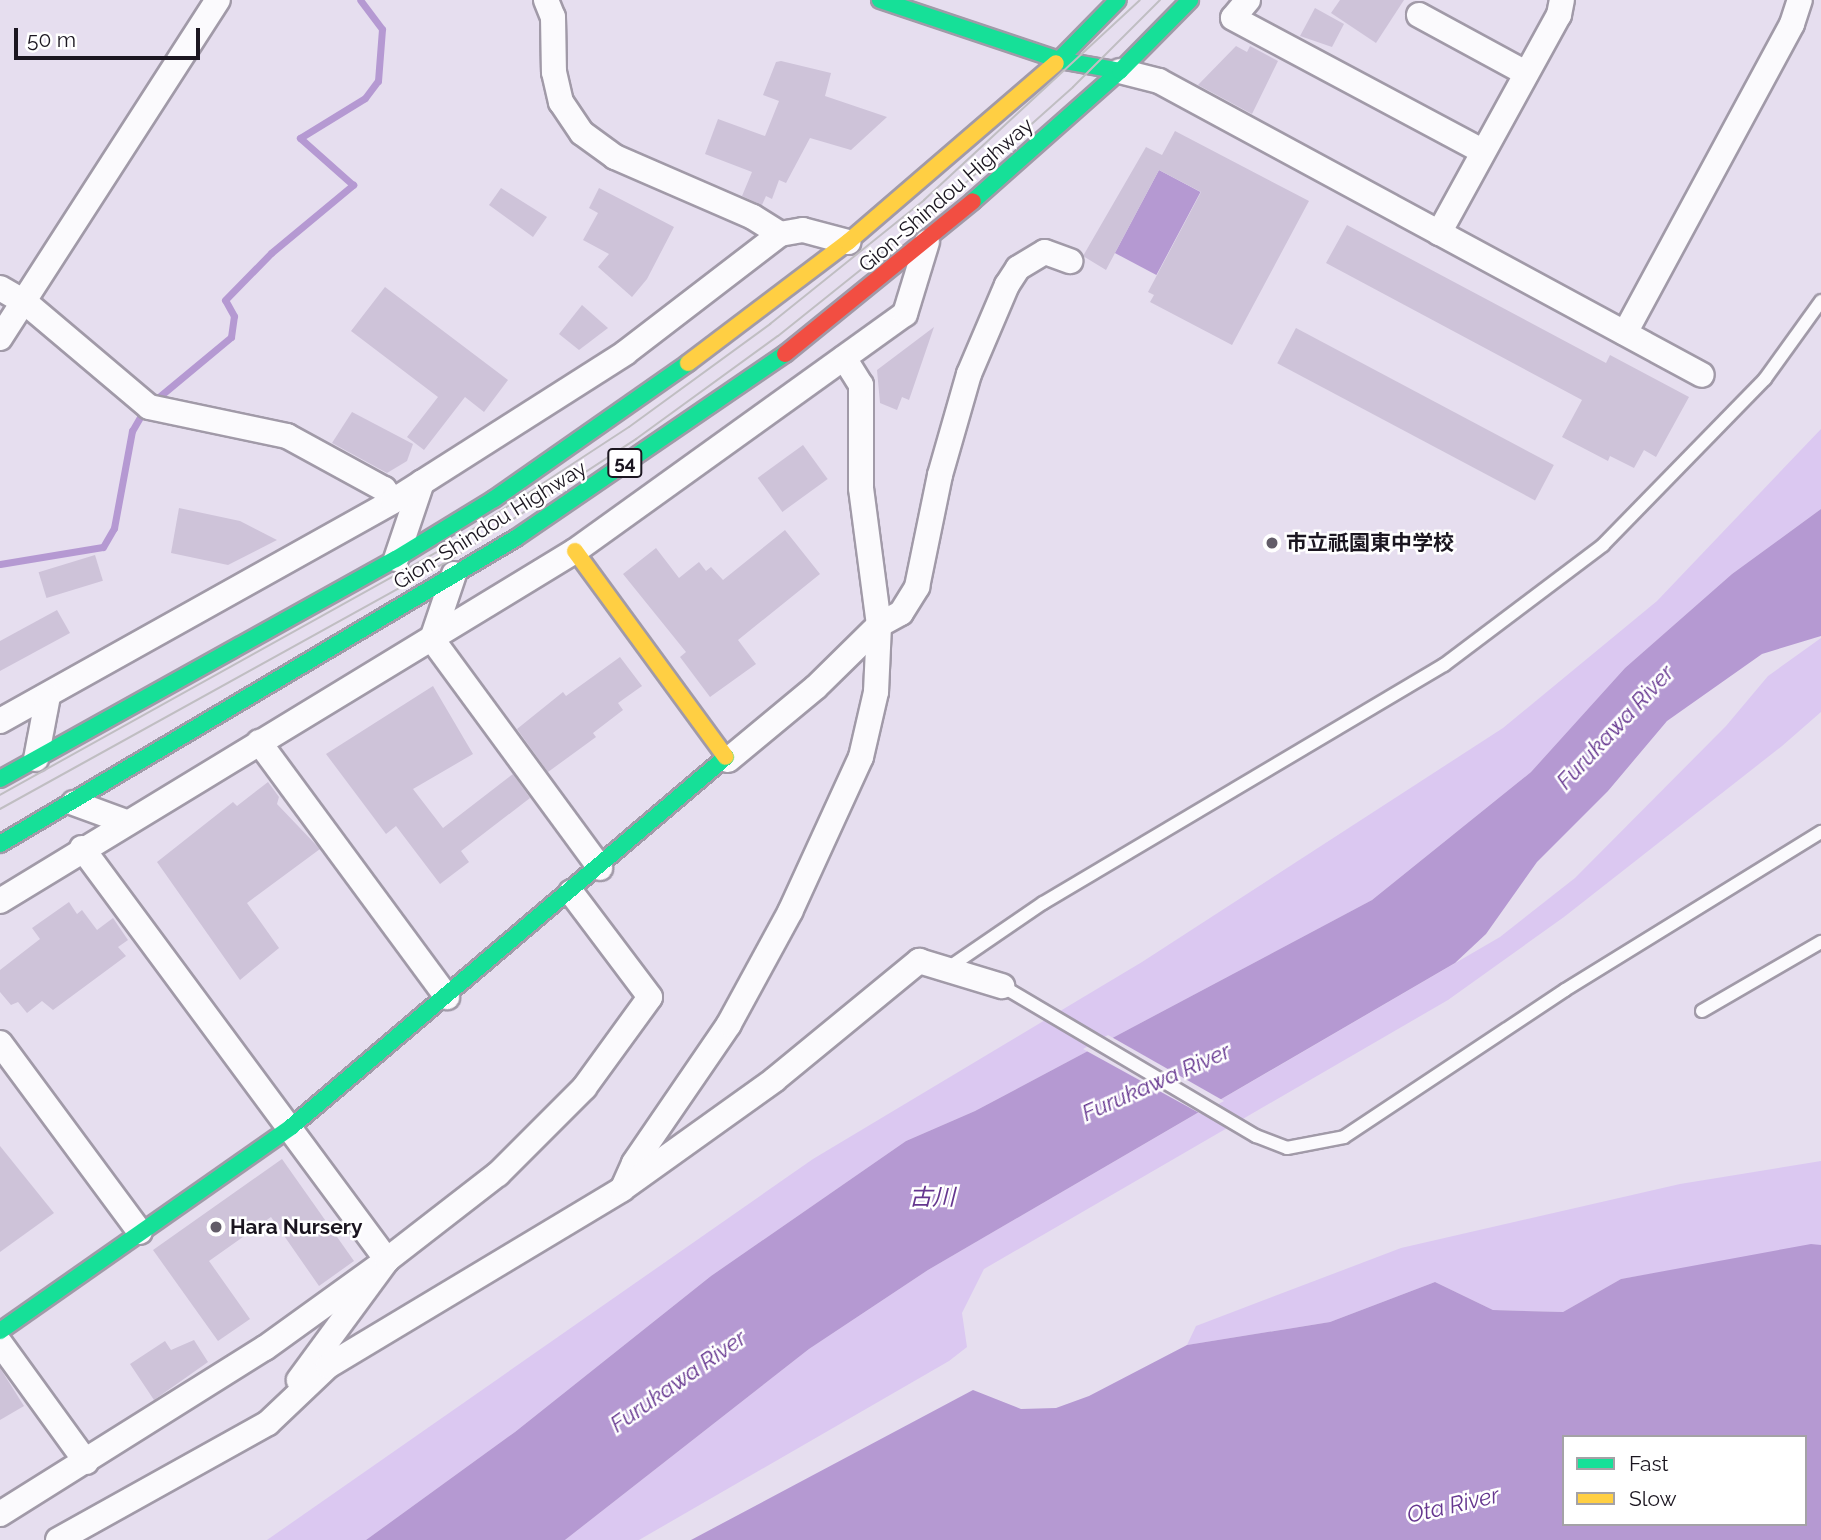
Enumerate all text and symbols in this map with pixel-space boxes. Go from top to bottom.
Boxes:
scale bar [18,14,203,58]
text: 50 m [27,27,76,52]
street label: Gion-Shindou Highway [854,112,1038,278]
road number: 54 [606,447,644,478]
street label: Gion-Shindou Highway [389,455,591,595]
place label: 市立祇園東中学校 [1286,530,1454,556]
marker: 市立祇園東中学校 [1264,535,1280,551]
water label: Furukawa River [1550,659,1680,795]
water label: Furukawa River [1077,1037,1235,1127]
water label: 古川 [909,1183,955,1211]
place label: Hara Nursery [230,1214,362,1240]
marker: Hara Nursery [208,1219,224,1235]
water label: Furukawa River [605,1324,751,1438]
legend [1562,1435,1807,1526]
text: Fast [1629,1451,1669,1476]
water label: Ota River [1404,1481,1502,1529]
text: Slow [1629,1486,1677,1511]

